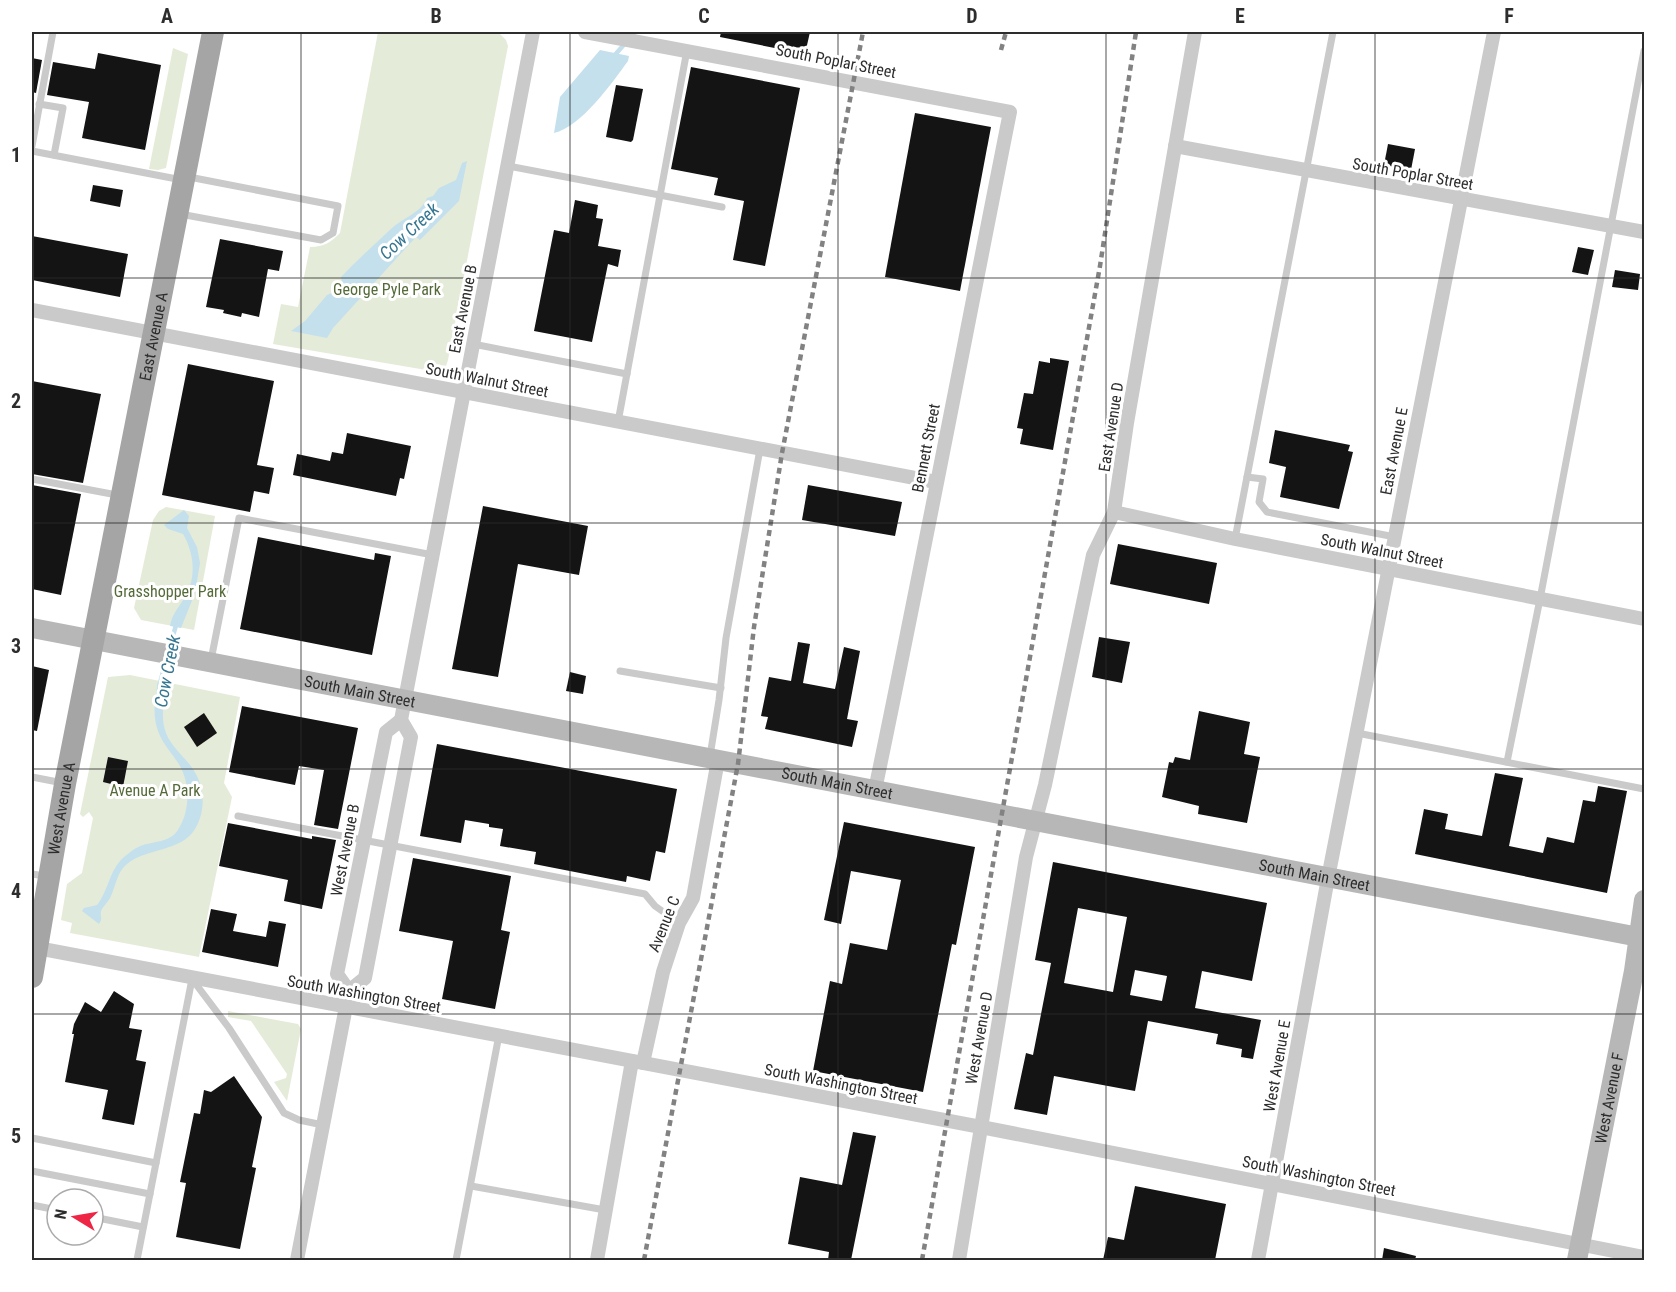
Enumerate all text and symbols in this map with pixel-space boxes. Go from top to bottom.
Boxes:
text: A [161,4,173,28]
text: B [430,4,442,28]
text: C [698,4,710,28]
text: D [966,4,978,28]
text: E [1235,4,1245,28]
text: F [1504,4,1514,28]
street label: South Poplar Street [774,40,898,82]
text: 1 [11,143,21,167]
street label: South Poplar Street [1351,154,1475,194]
water label: Cow Creek [375,198,444,264]
street label: East Avenue B [445,263,481,355]
park label: George Pyle Park [333,280,442,299]
street label: East Avenue A [135,290,171,383]
street label: South Walnut Street [424,359,550,401]
street label: East Avenue D [1095,381,1127,473]
text: 2 [11,389,21,413]
street label: Bennett Street [908,402,944,494]
street label: East Avenue E [1376,405,1412,497]
street label: South Walnut Street [1319,530,1445,572]
park label: Grasshopper Park [114,582,227,601]
water label: Cow Creek [150,632,185,709]
text: 3 [11,634,21,658]
street label: South Main Street [303,671,417,711]
street label: West Avenue A [44,760,79,856]
street label: South Main Street [780,763,895,803]
park label: Avenue A Park [109,781,201,800]
street label: West Avenue B [327,802,363,898]
street label: South Main Street [1257,855,1372,895]
text: 4 [11,879,21,903]
street label: Avenue C [644,893,684,955]
street label: South Washington Street [286,971,443,1017]
street label: West Avenue D [961,990,997,1086]
street label: West Avenue E [1260,1019,1294,1113]
street label: West Avenue F [1591,1051,1627,1145]
street label: South Washington Street [763,1060,919,1108]
text: 5 [11,1124,21,1148]
street label: South Washington Street [1241,1152,1397,1200]
north arrow [45,1187,105,1247]
text: N [51,1208,71,1221]

